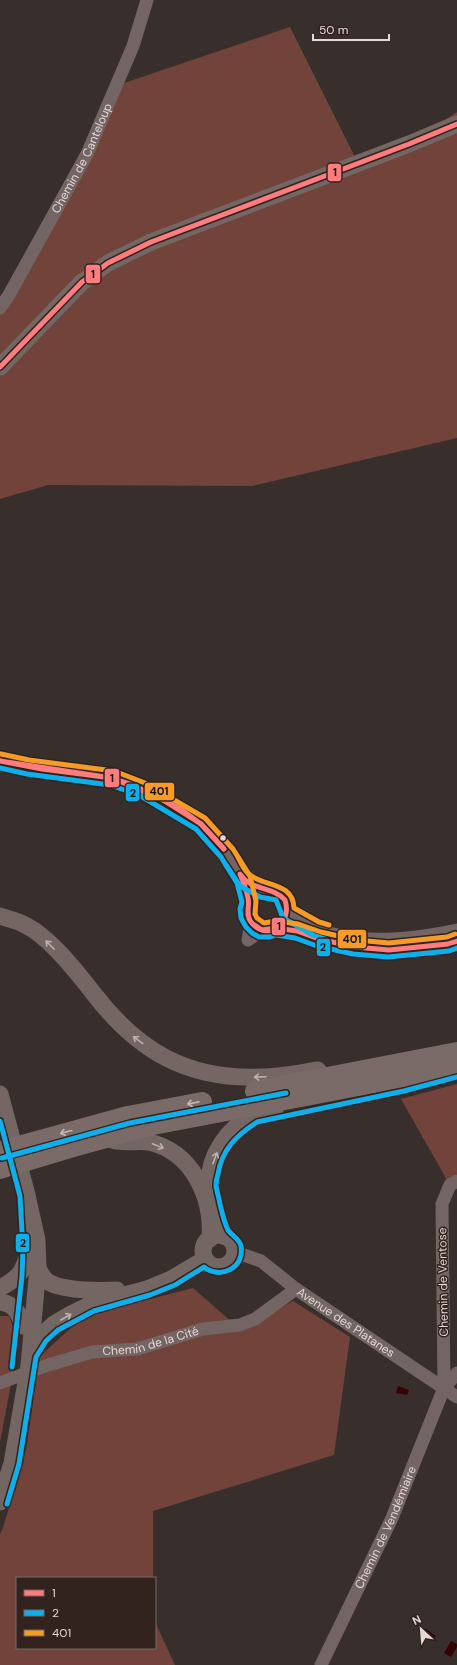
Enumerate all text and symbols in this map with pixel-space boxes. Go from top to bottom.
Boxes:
scale bar [313,16,389,42]
text: 50 m [319,22,348,38]
street label: Chemin de Canteloup [48,101,116,216]
line badge: 1 [327,163,342,182]
text: 1 [333,165,337,179]
line badge: 1 [85,264,101,284]
text: 1 [91,267,95,281]
line badge: 1 [104,768,120,788]
text: 1 [110,771,114,785]
line badge: 401 [144,782,175,801]
line badge: 2 [125,783,140,802]
text: 401 [150,784,168,798]
text: 2 [130,786,136,800]
unlabelled marker [218,833,228,843]
line badge: 1 [271,917,286,936]
text: 1 [277,919,281,933]
line badge: 401 [337,929,367,949]
text: 401 [343,932,361,946]
line badge: 2 [316,938,331,957]
one-way arrow [45,940,55,950]
text: 2 [320,940,326,954]
one-way arrow [133,1036,144,1044]
one-way arrow [254,1073,267,1081]
one-way arrow [187,1100,200,1108]
one-way arrow [60,1129,73,1136]
one-way arrow [151,1143,163,1150]
one-way arrow [212,1152,220,1164]
street label: Chemin de Ventose [434,1227,452,1337]
line badge: 2 [15,1233,30,1253]
text: 2 [20,1236,26,1250]
street label: Avenue des Platanes [294,1284,398,1361]
one-way arrow [59,1313,71,1321]
street label: Chemin de la Cité [102,1323,201,1359]
street label: Chemin de Vendémiaire [351,1464,420,1591]
legend [16,1577,156,1649]
text: 1 [52,1585,56,1601]
text: 2 [52,1605,59,1621]
north arrow [401,1609,441,1649]
text: N [410,1612,423,1628]
text: 401 [52,1625,71,1641]

